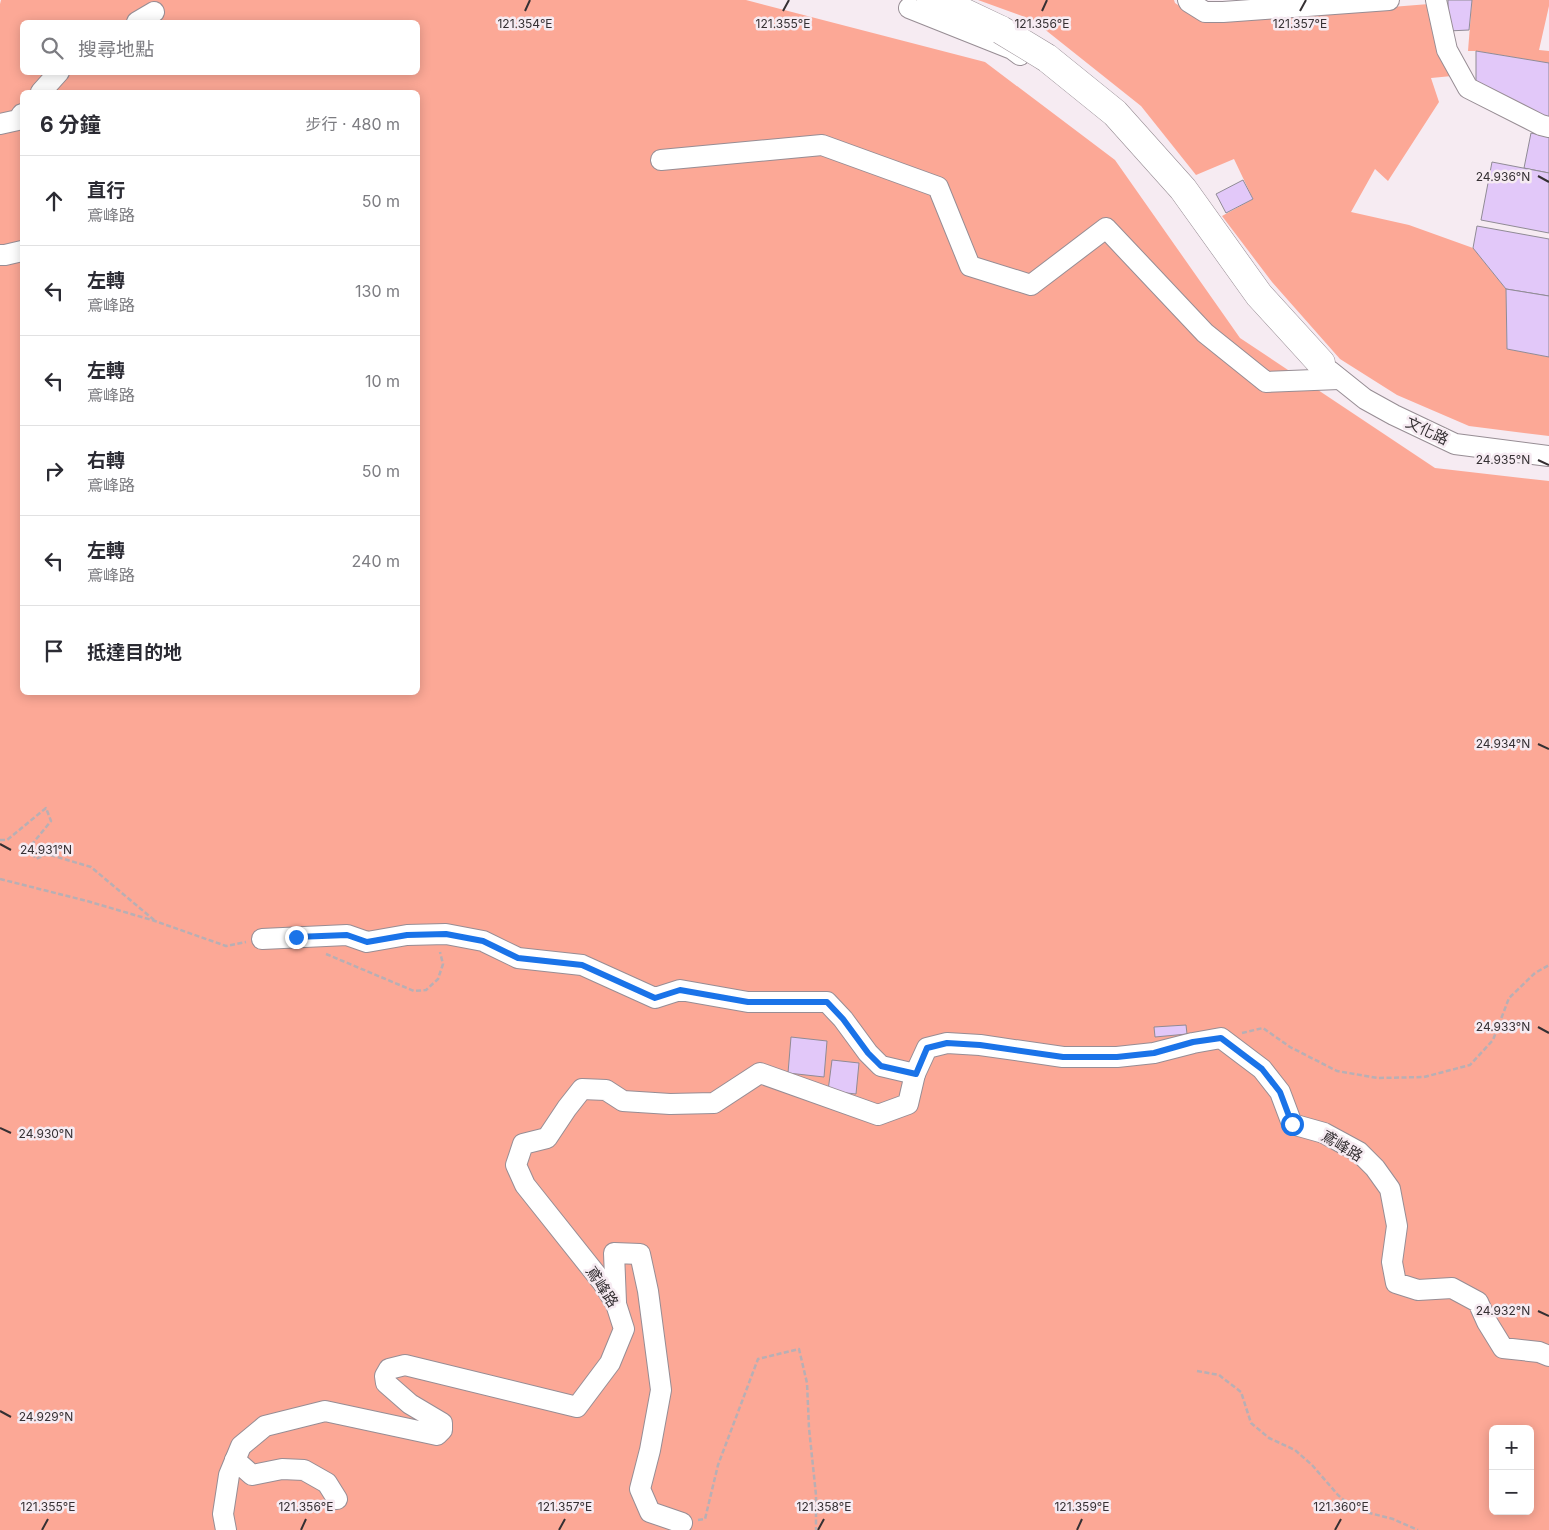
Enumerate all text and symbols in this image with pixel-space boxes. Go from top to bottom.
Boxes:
text: 121.354°E [497,16,553,31]
text: 121.355°E [756,16,810,31]
text: 121.356°E [1014,16,1070,31]
text: 121.357°E [1273,16,1327,31]
search box [20,20,420,75]
icon: search [38,34,66,62]
text: 搜尋地點 [78,38,154,61]
text: 6 分鐘 [40,112,101,137]
text: 步行 · 480 m [306,114,400,134]
text: 24.936°N [1476,169,1530,184]
text: 直行 [87,179,125,202]
icon: ahead [40,187,68,215]
text: 50 m [362,191,400,211]
text: 鳶峰路 [87,205,135,225]
text: 左轉 [87,269,125,292]
icon: left [40,277,68,305]
text: 130 m [355,281,400,301]
text: 鳶峰路 [87,295,135,315]
text: 左轉 [87,359,125,382]
icon: left [40,367,68,395]
text: 10 m [365,371,400,391]
text: 鳶峰路 [87,385,135,405]
street label: 文化路 [1403,412,1452,449]
text: 右轉 [87,449,125,472]
text: 24.935°N [1476,452,1530,467]
icon: right [40,457,68,485]
text: 50 m [362,461,400,481]
text: 鳶峰路 [87,475,135,495]
text: 左轉 [87,539,125,562]
icon: left [40,547,68,575]
text: 240 m [352,551,400,571]
text: 鳶峰路 [87,565,135,585]
icon: arrive [40,637,68,665]
text: 抵達目的地 [87,641,182,664]
text: 24.934°N [1476,736,1530,751]
text: 24.931°N [20,842,72,857]
route end [285,926,308,949]
text: 24.933°N [1476,1019,1530,1034]
route start [1281,1113,1304,1136]
text: 24.930°N [19,1126,73,1141]
street label: 鳶峰路 [1318,1126,1366,1165]
street label: 鳶峰路 [582,1263,623,1311]
text: 24.932°N [1476,1303,1530,1318]
text: 24.929°N [19,1409,73,1424]
map controls [1489,1425,1534,1515]
button: + [1489,1425,1534,1470]
button: − [1489,1470,1534,1515]
text: 121.355°E [21,1499,75,1514]
text: 121.356°E [278,1499,334,1514]
text: 121.357°E [538,1499,592,1514]
text: 121.358°E [797,1499,851,1514]
text: 121.359°E [1054,1499,1110,1514]
text: 121.360°E [1313,1499,1369,1514]

